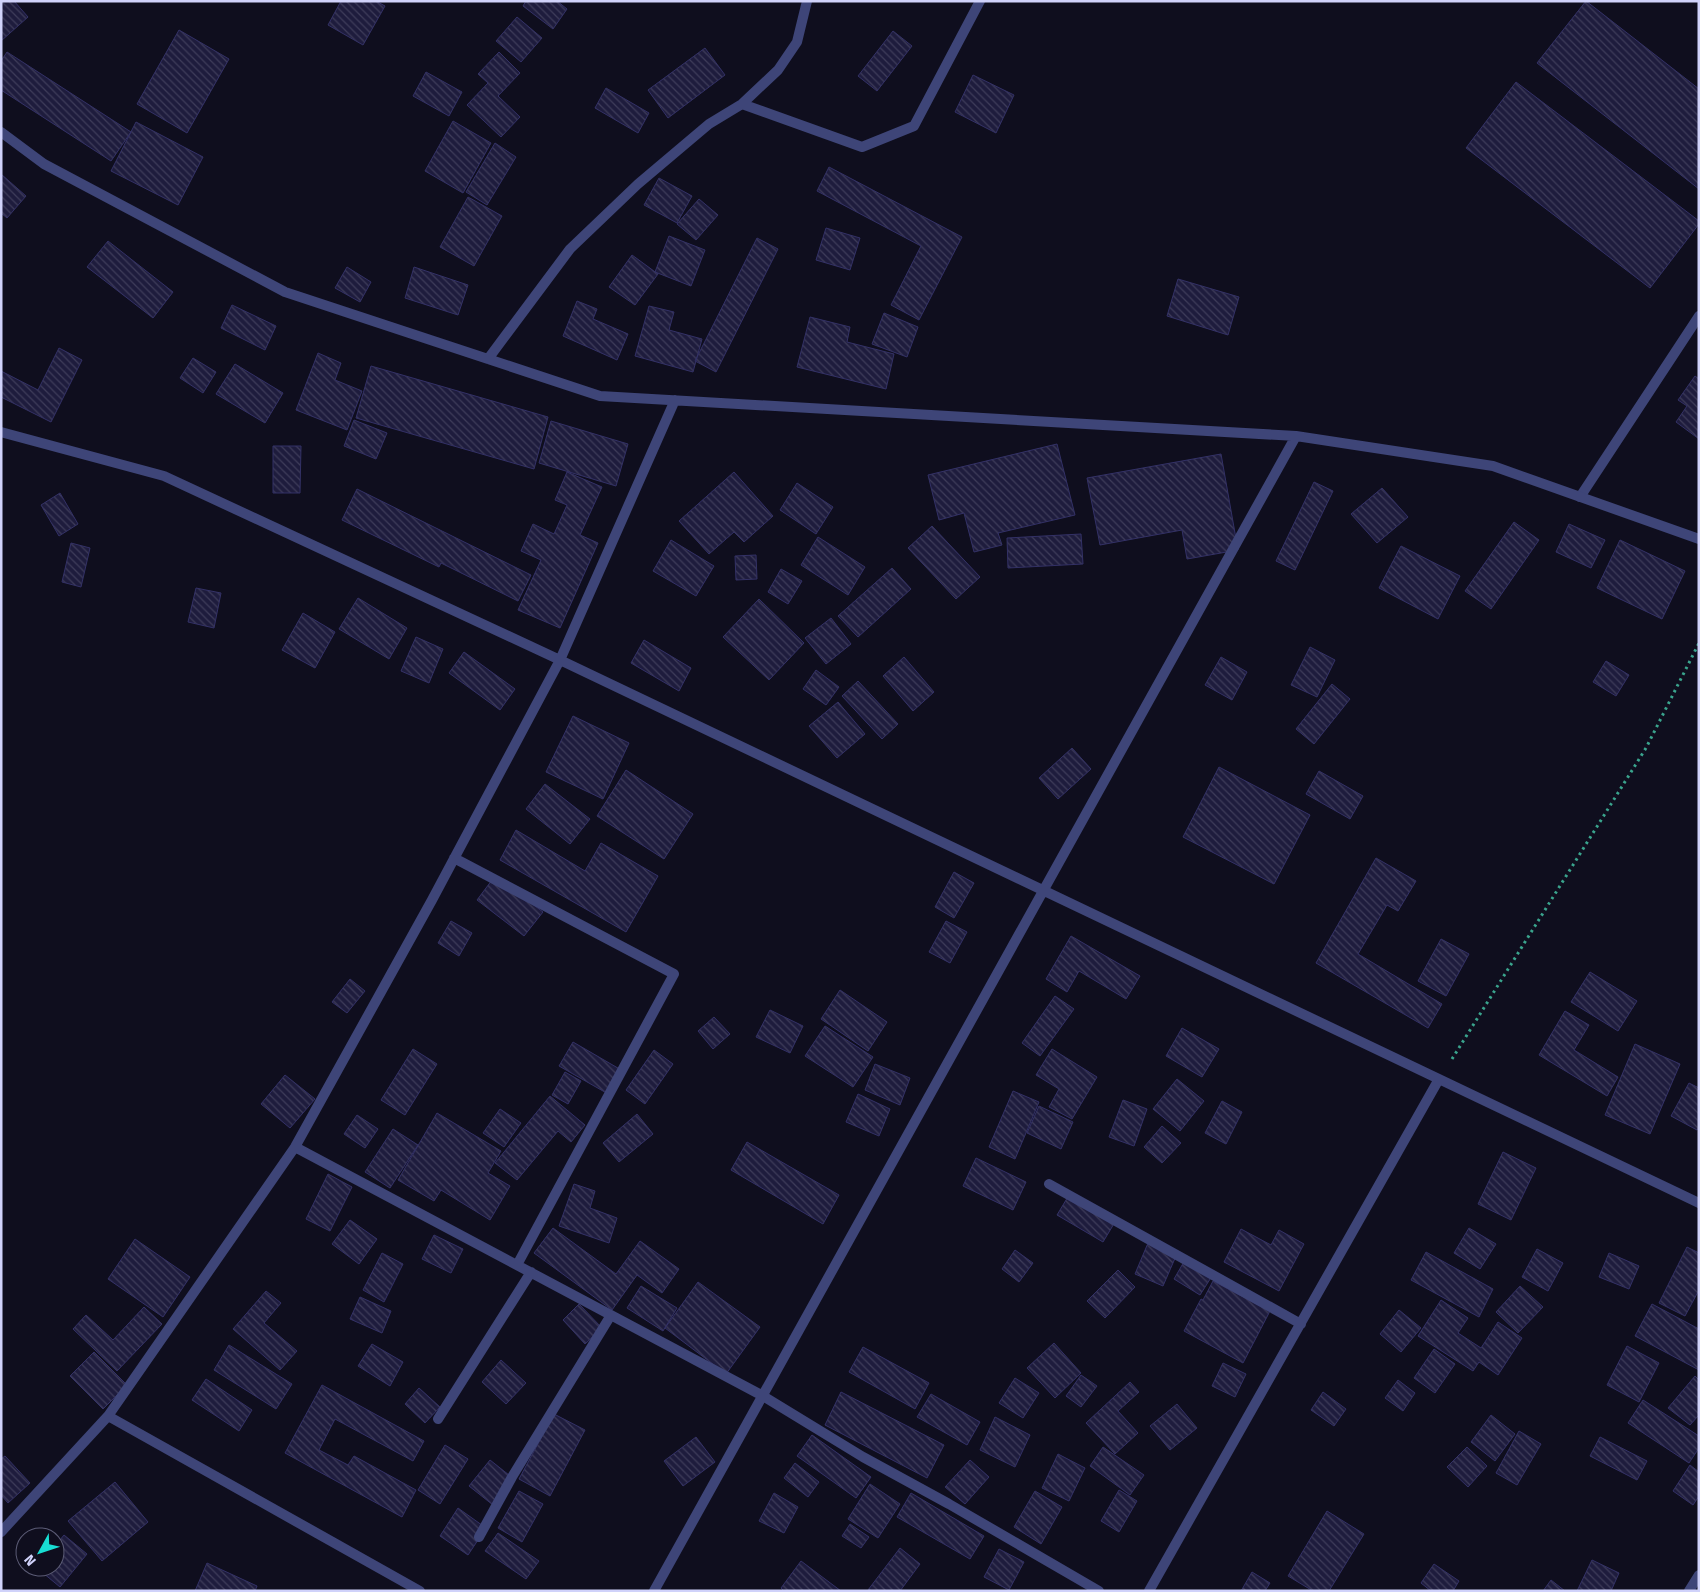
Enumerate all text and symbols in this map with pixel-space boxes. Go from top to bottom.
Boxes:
north arrow [15,1527,65,1577]
text: N [21,1551,40,1569]

